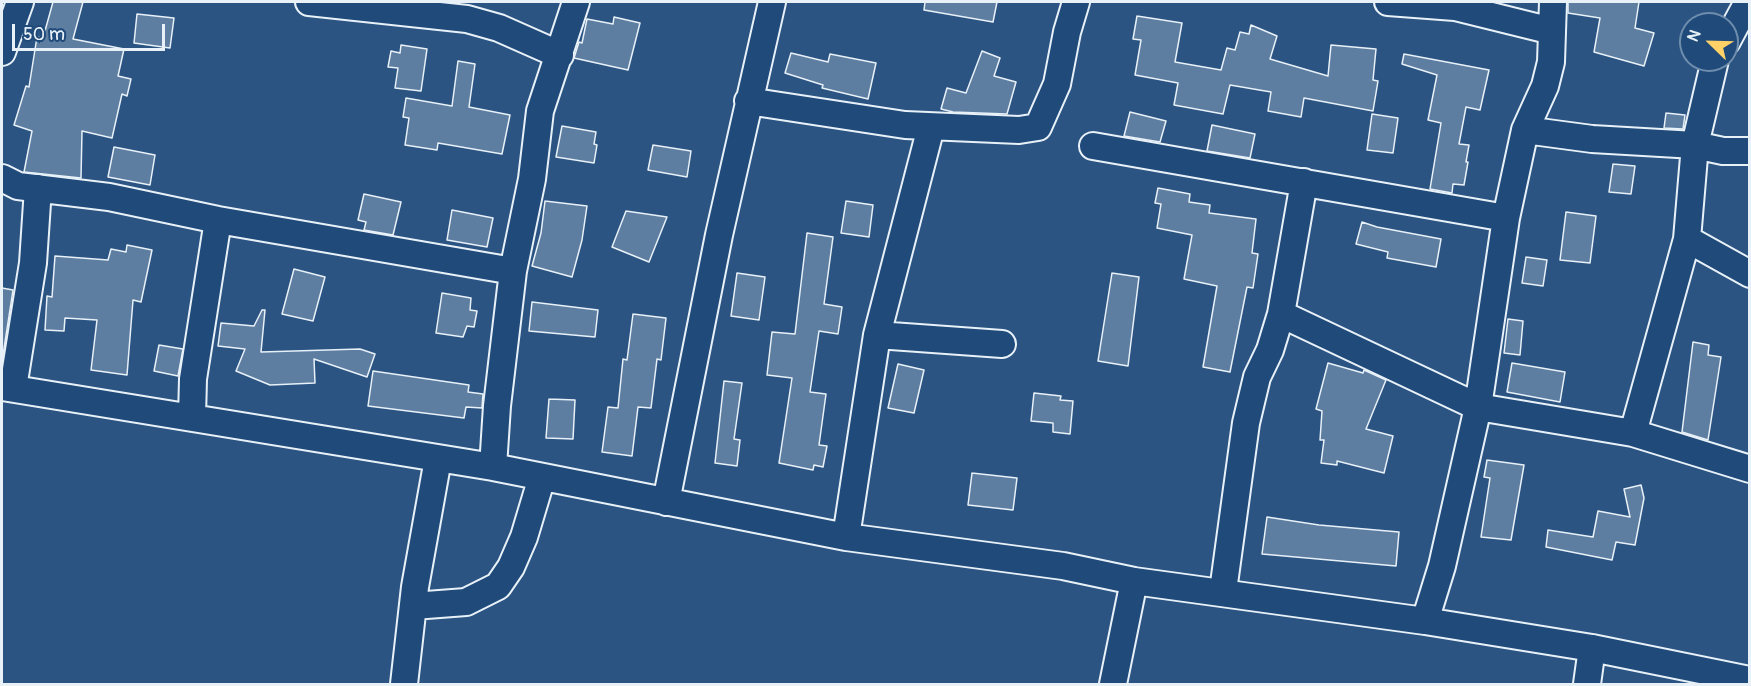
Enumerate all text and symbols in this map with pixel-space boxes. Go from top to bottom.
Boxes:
scale bar [15,12,168,50]
north arrow [1679,12,1739,72]
text: 50 m [23,23,65,46]
text: N [1683,27,1706,45]

